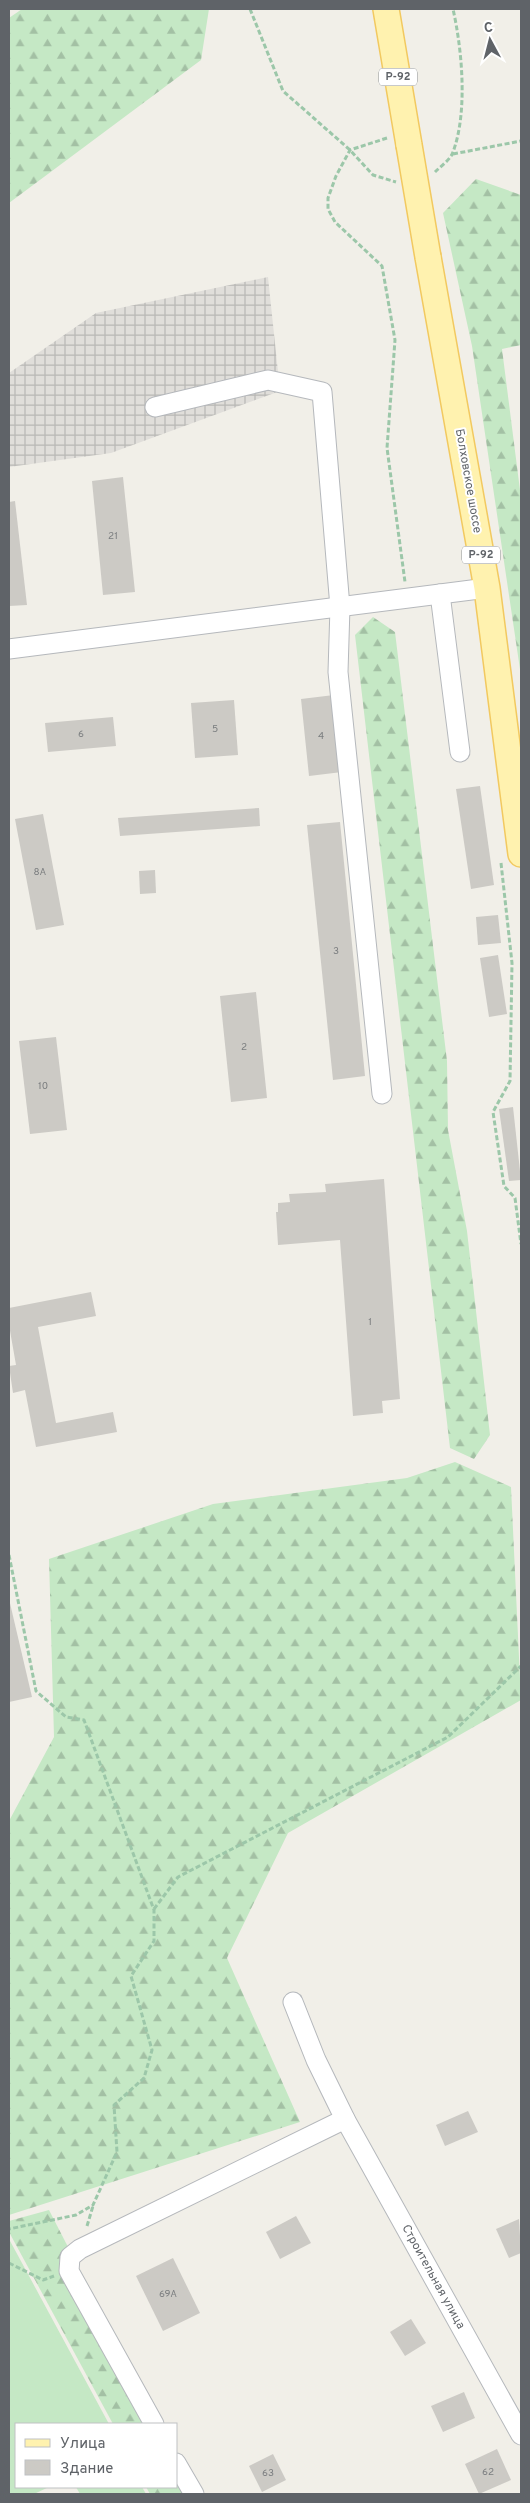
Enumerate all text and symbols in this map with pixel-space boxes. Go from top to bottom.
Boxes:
north arrow [465,15,515,65]
text: С [483,20,494,38]
road number: Р-92 [379,68,417,86]
street label: Болховское шоссе [451,428,485,534]
house number: 21 [108,530,118,543]
road number: Р-92 [462,546,500,564]
house number: 5 [212,723,218,736]
house number: 6 [78,728,84,741]
house number: 4 [318,730,324,743]
house number: 8А [34,866,47,879]
house number: 3 [333,945,339,958]
house number: 2 [241,1041,247,1054]
house number: 10 [38,1080,48,1093]
house number: 1 [368,1316,372,1329]
street label: Строительная улица [398,2222,468,2332]
house number: 69А [159,2288,177,2301]
legend [15,2423,178,2488]
text: Улица [60,2435,105,2454]
text: Здание [60,2460,113,2479]
house number: 62 [482,2466,494,2479]
house number: 63 [262,2467,274,2480]

